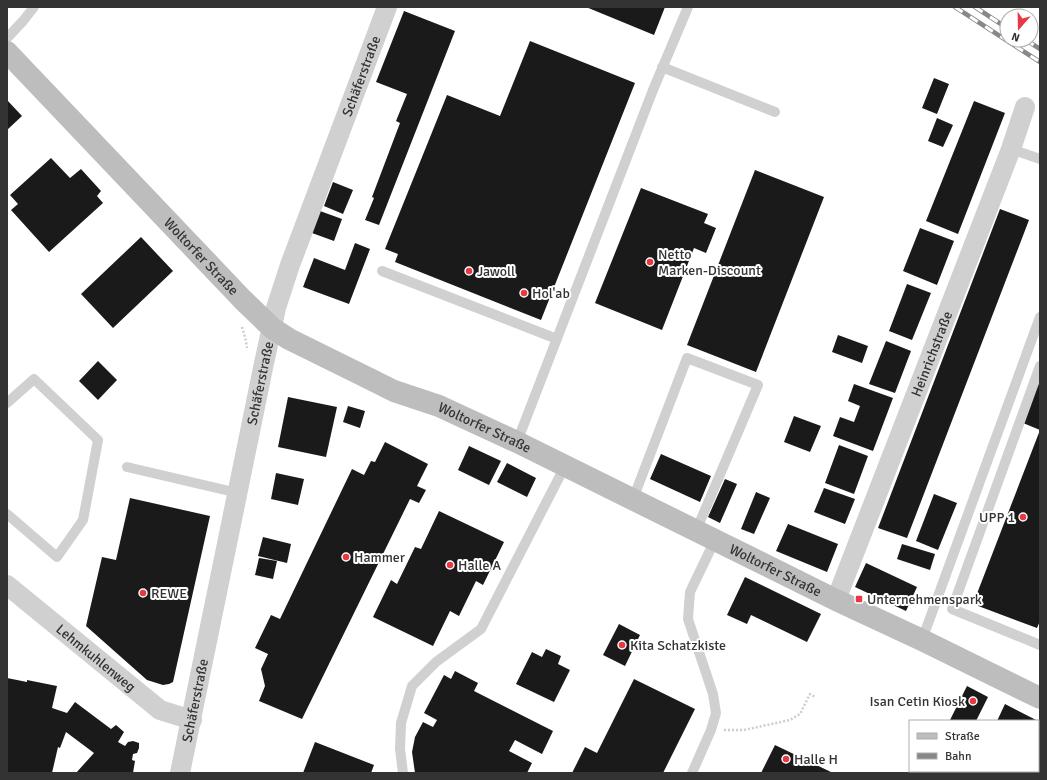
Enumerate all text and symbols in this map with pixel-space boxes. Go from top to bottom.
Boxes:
north arrow [999,8,1039,48]
text: N [1010,30,1022,44]
street label: Schäferstraße [338,33,384,119]
street label: Woltorfer Straße [161,214,242,299]
place label: Netto Marken-Discount [658,246,761,279]
marker: Netto Marken-Discount [645,257,655,267]
place label: Jawoll [477,263,515,280]
marker: Jawoll [464,266,474,276]
place label: Hol'ab [532,285,570,302]
marker: Hol'ab [519,288,529,298]
street label: Heinrichstraße [907,309,956,399]
street label: Schäferstraße [243,340,277,426]
street label: Woltorfer Straße [436,398,534,456]
place label: UPP 1 [979,509,1015,526]
marker: UPP 1 [1018,512,1028,522]
street label: Woltorfer Straße [727,540,824,600]
place label: Hammer [354,549,406,566]
marker: Hammer [341,552,351,562]
place label: Halle A [458,557,502,574]
marker: Halle A [445,560,455,570]
place label: REWE [151,585,187,602]
marker: REWE [138,588,148,598]
place label: Unternehmenspark [867,591,982,608]
marker: Unternehmenspark [854,594,864,604]
street label: Lehmkuhlenweg [53,620,139,695]
place label: Kita Schatzkiste [630,637,726,654]
marker: Kita Schatzkiste [617,640,627,650]
street label: Schäferstraße [178,657,212,744]
place label: Isan Cetin Kiosk [870,693,965,710]
marker: Isan Cetin Kiosk [968,696,978,706]
legend [909,720,1039,772]
text: Straße [945,729,980,744]
text: Bahn [945,749,971,764]
place label: Halle H [794,751,838,768]
marker: Halle H [781,754,791,764]

